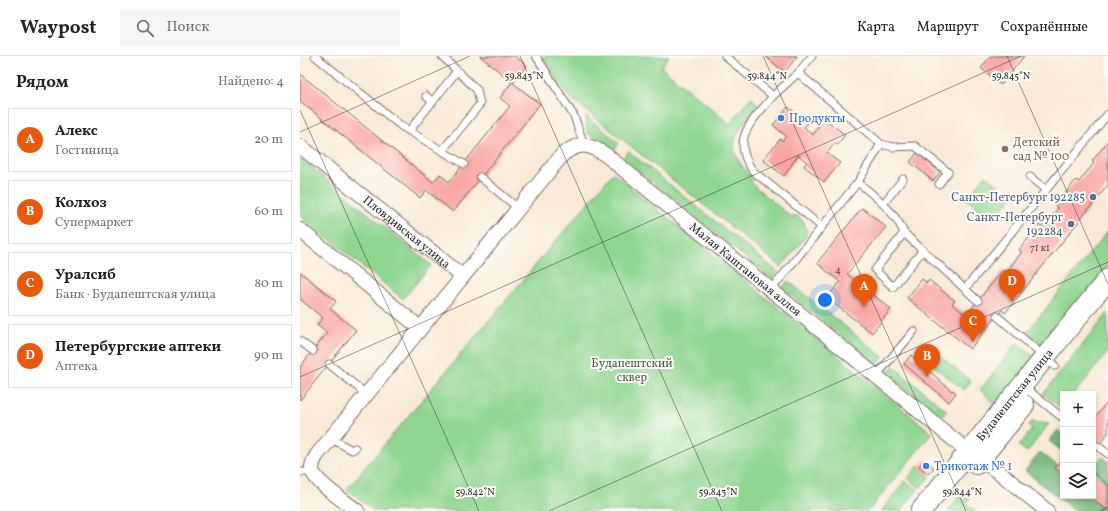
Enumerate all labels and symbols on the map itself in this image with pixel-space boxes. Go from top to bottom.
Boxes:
text: 59.843°N [505,69,544,83]
text: 59.844°N [747,69,787,83]
text: 59.845°N [992,69,1031,83]
place label: Продукты [789,111,846,127]
marker: Продукты [776,113,786,123]
place label: Детский сад № 100 [1013,135,1069,165]
marker: Детский сад № 100 [1000,144,1010,154]
place label: Санкт-Петербург 192285 [951,190,1085,206]
marker: Санкт-Петербург 192285 [1088,192,1098,202]
street label: Пловдивская улица [359,193,453,272]
place label: Санкт-Петербург 192284 [967,210,1064,240]
street label: Малая Каштановая аллея [686,219,804,320]
marker: Санкт-Петербург 192284 [1066,219,1076,229]
house number: 71 к1 [1030,241,1050,255]
house number: 4 [835,263,841,277]
pin: D [999,269,1025,302]
pin: A [851,274,877,307]
your location [815,290,835,310]
pin: C [960,309,986,342]
pin: B [914,344,940,377]
street label: Будапештская улица [973,346,1057,445]
park label: Будапештский сквер [591,356,673,386]
place label: Трикотаж № 1 [934,459,1012,475]
marker: Трикотаж № 1 [921,461,931,471]
text: 59.842°N [455,485,495,499]
text: 59.843°N [699,485,738,499]
text: 59.844°N [942,485,982,499]

